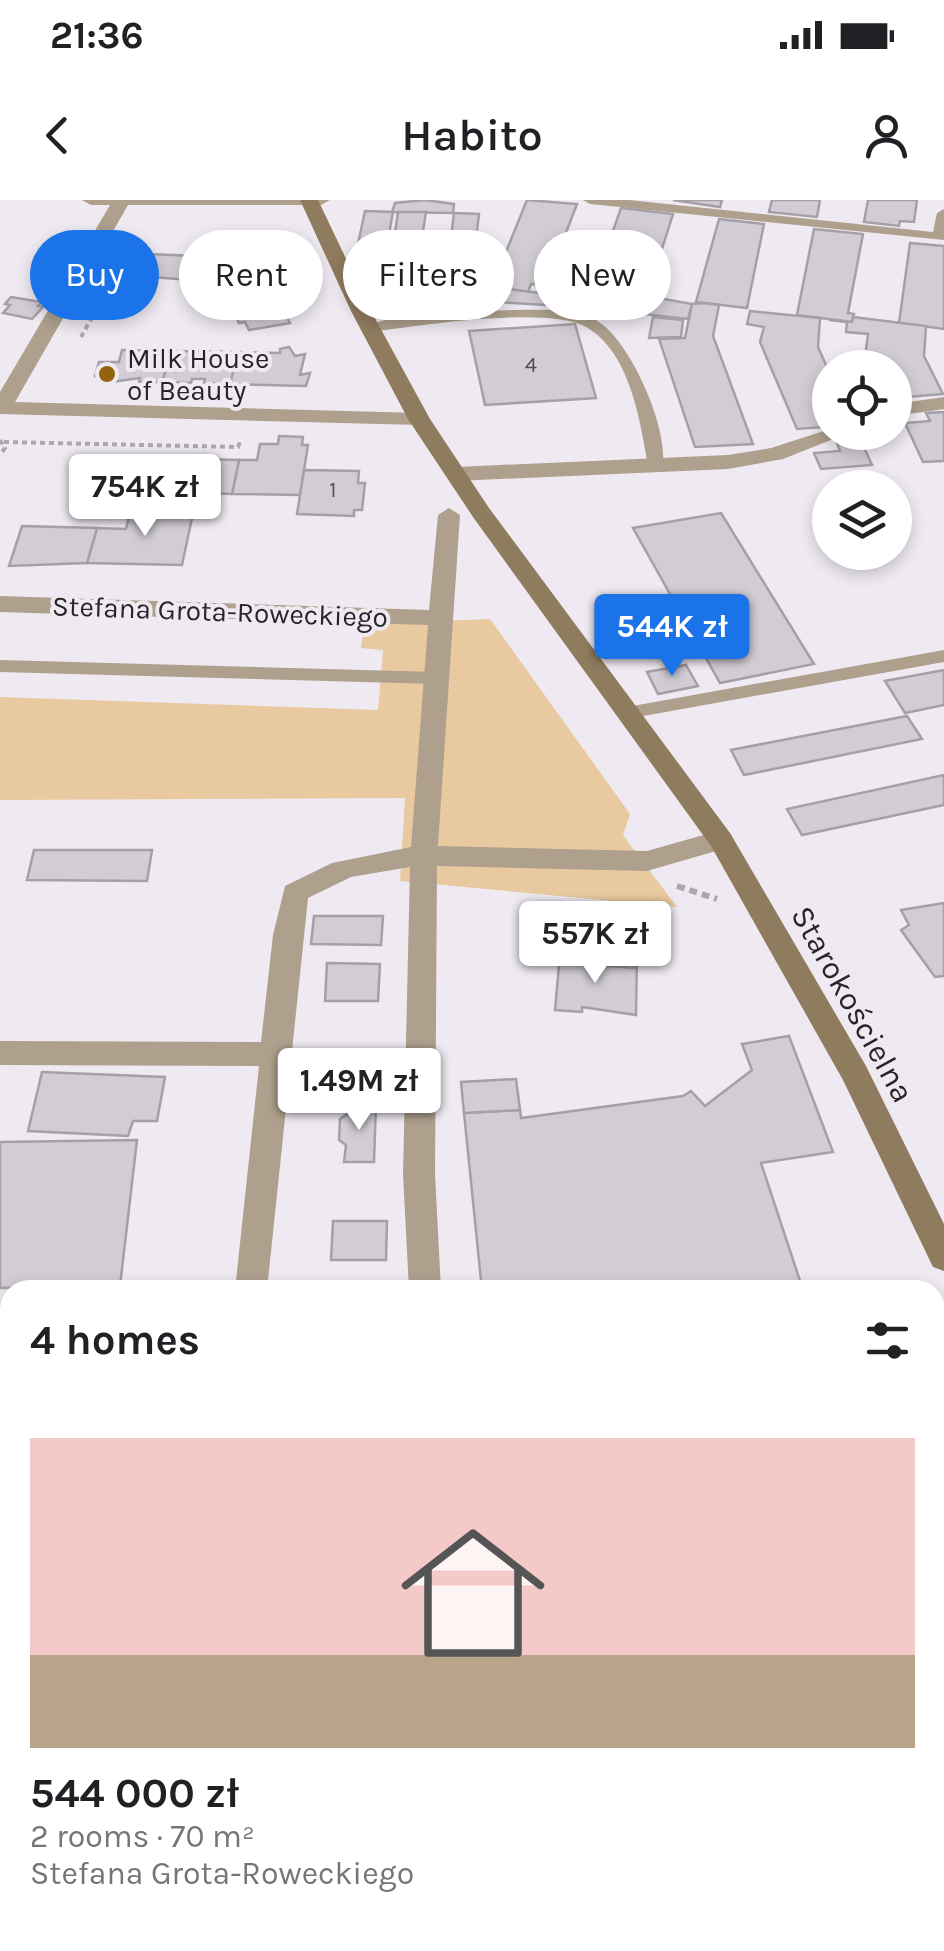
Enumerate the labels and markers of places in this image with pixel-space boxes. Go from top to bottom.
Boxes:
place label: Milk House of Beauty [127,342,269,407]
marker: Milk House of Beauty [96,363,118,385]
pin: 754K zł [53,454,237,539]
pin: 544K zł [580,594,764,679]
pin: 557K zł [503,901,687,986]
pin: 1.49M zł [256,1048,462,1133]

